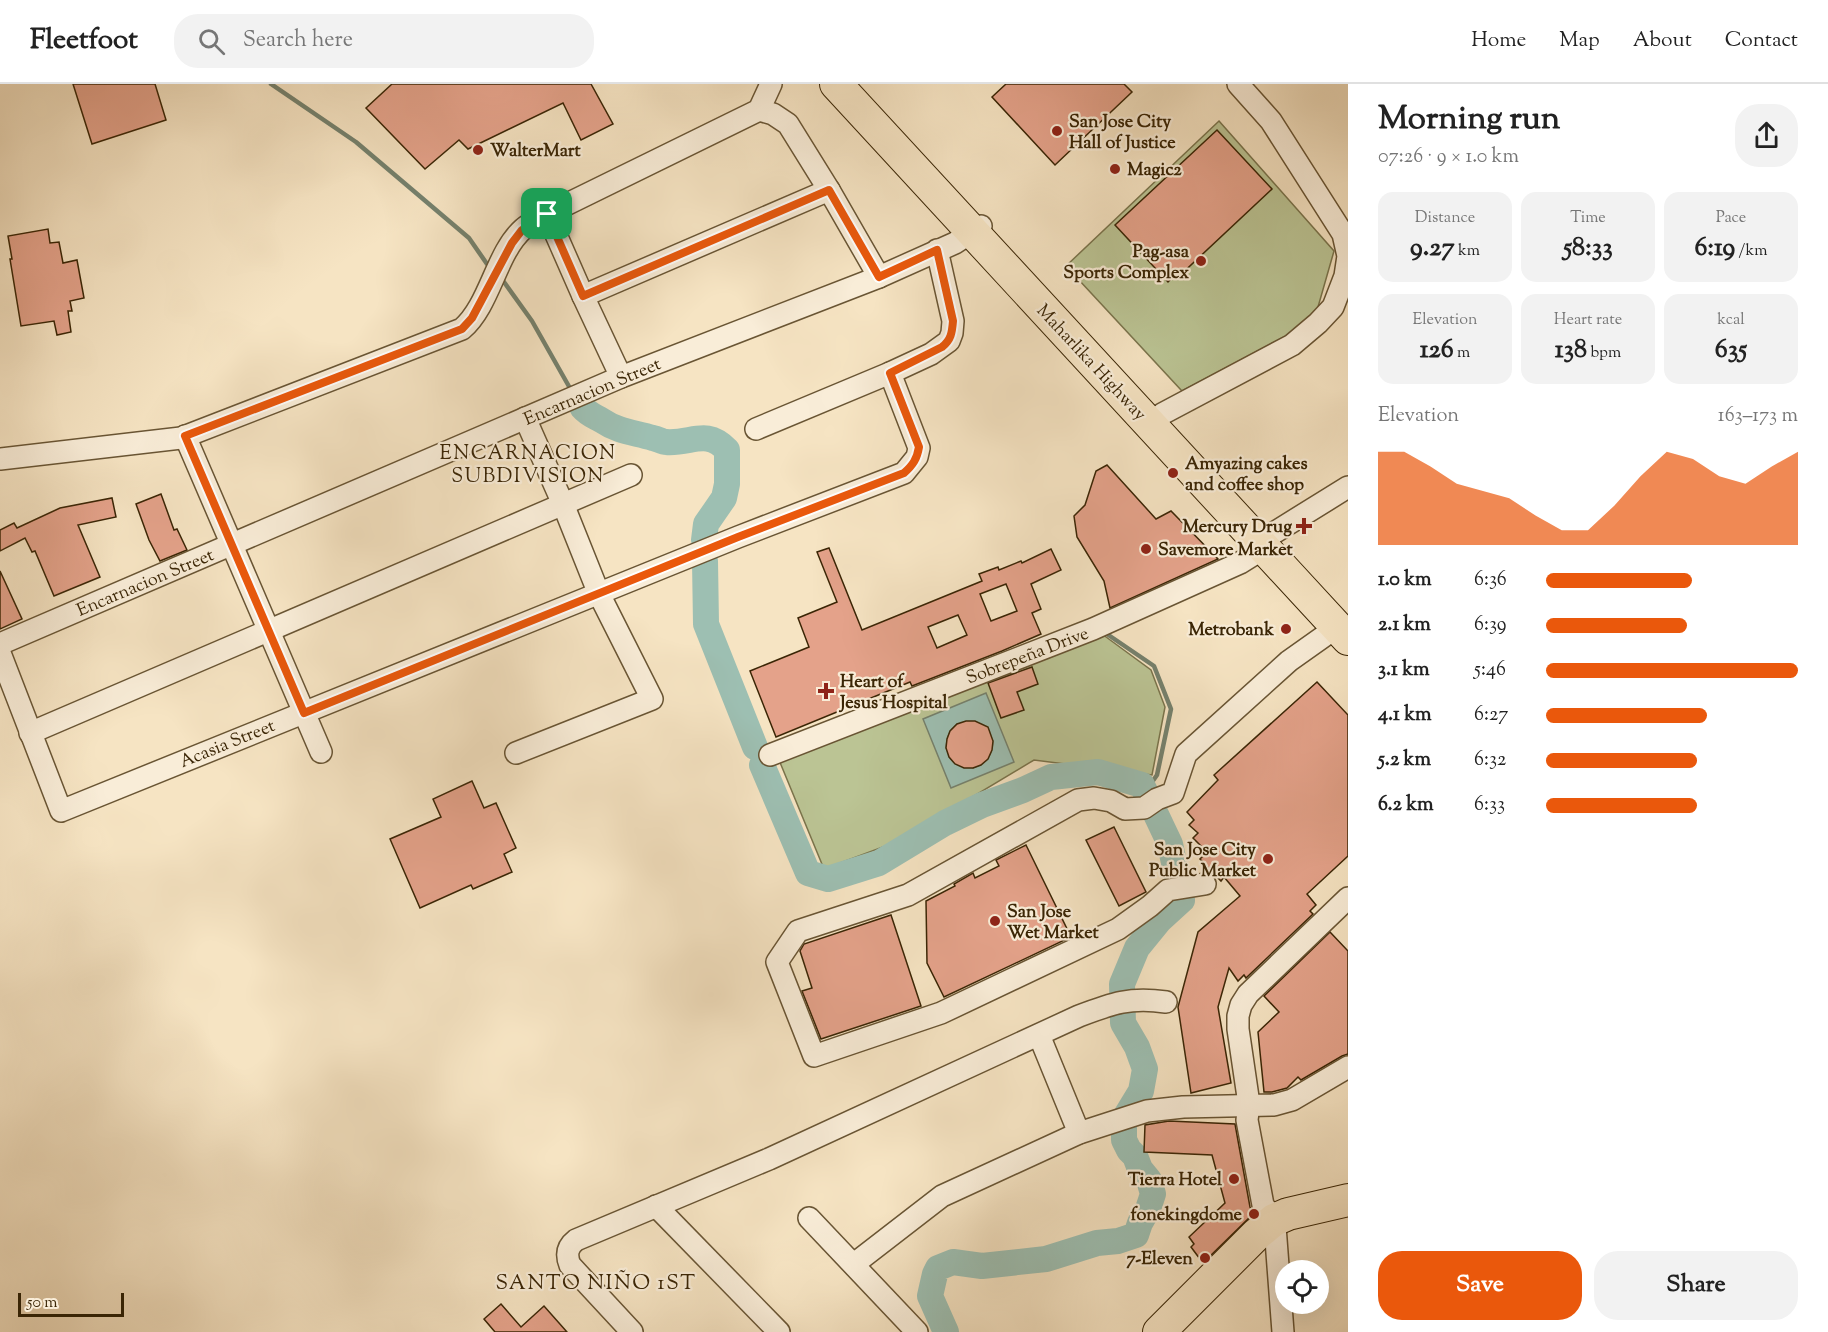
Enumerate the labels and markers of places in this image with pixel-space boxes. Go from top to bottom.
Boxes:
place label: San Jose City Hall of Justice [1069,110,1176,157]
marker: San Jose City Hall of Justice [1050,124,1064,138]
place label: WalterMart [490,139,582,165]
marker: WalterMart [471,143,485,157]
place label: Magic2 [1127,158,1182,184]
marker: Magic2 [1108,162,1122,176]
pin [521,188,572,239]
place label: Pag-asa Sports Complex [1063,240,1190,287]
marker: Pag-asa Sports Complex [1194,254,1208,268]
place label: Amyazing cakes and coffee shop [1185,452,1308,499]
marker: Amyazing cakes and coffee shop [1166,466,1180,480]
place label: Mercury Drug [1182,515,1292,541]
marker: Mercury Drug [1297,519,1311,533]
place label: Savemore Market [1158,538,1294,564]
marker: Savemore Market [1139,542,1153,556]
place label: Metrobank [1188,618,1274,644]
marker: Metrobank [1279,622,1293,636]
place label: Heart of Jesus Hospital [838,670,949,717]
marker: Heart of Jesus Hospital [817,682,835,700]
place label: San Jose City Public Market [1149,838,1257,885]
marker: San Jose City Public Market [1261,852,1275,866]
place label: San Jose Wet Market [1007,900,1100,947]
marker: San Jose Wet Market [988,914,1002,928]
place label: Tierra Hotel [1128,1168,1223,1194]
marker: Tierra Hotel [1227,1172,1241,1186]
place label: fonekingdome [1131,1203,1243,1229]
marker: fonekingdome [1247,1207,1261,1221]
place label: 7-Eleven [1126,1247,1193,1273]
marker: 7-Eleven [1198,1251,1212,1265]

